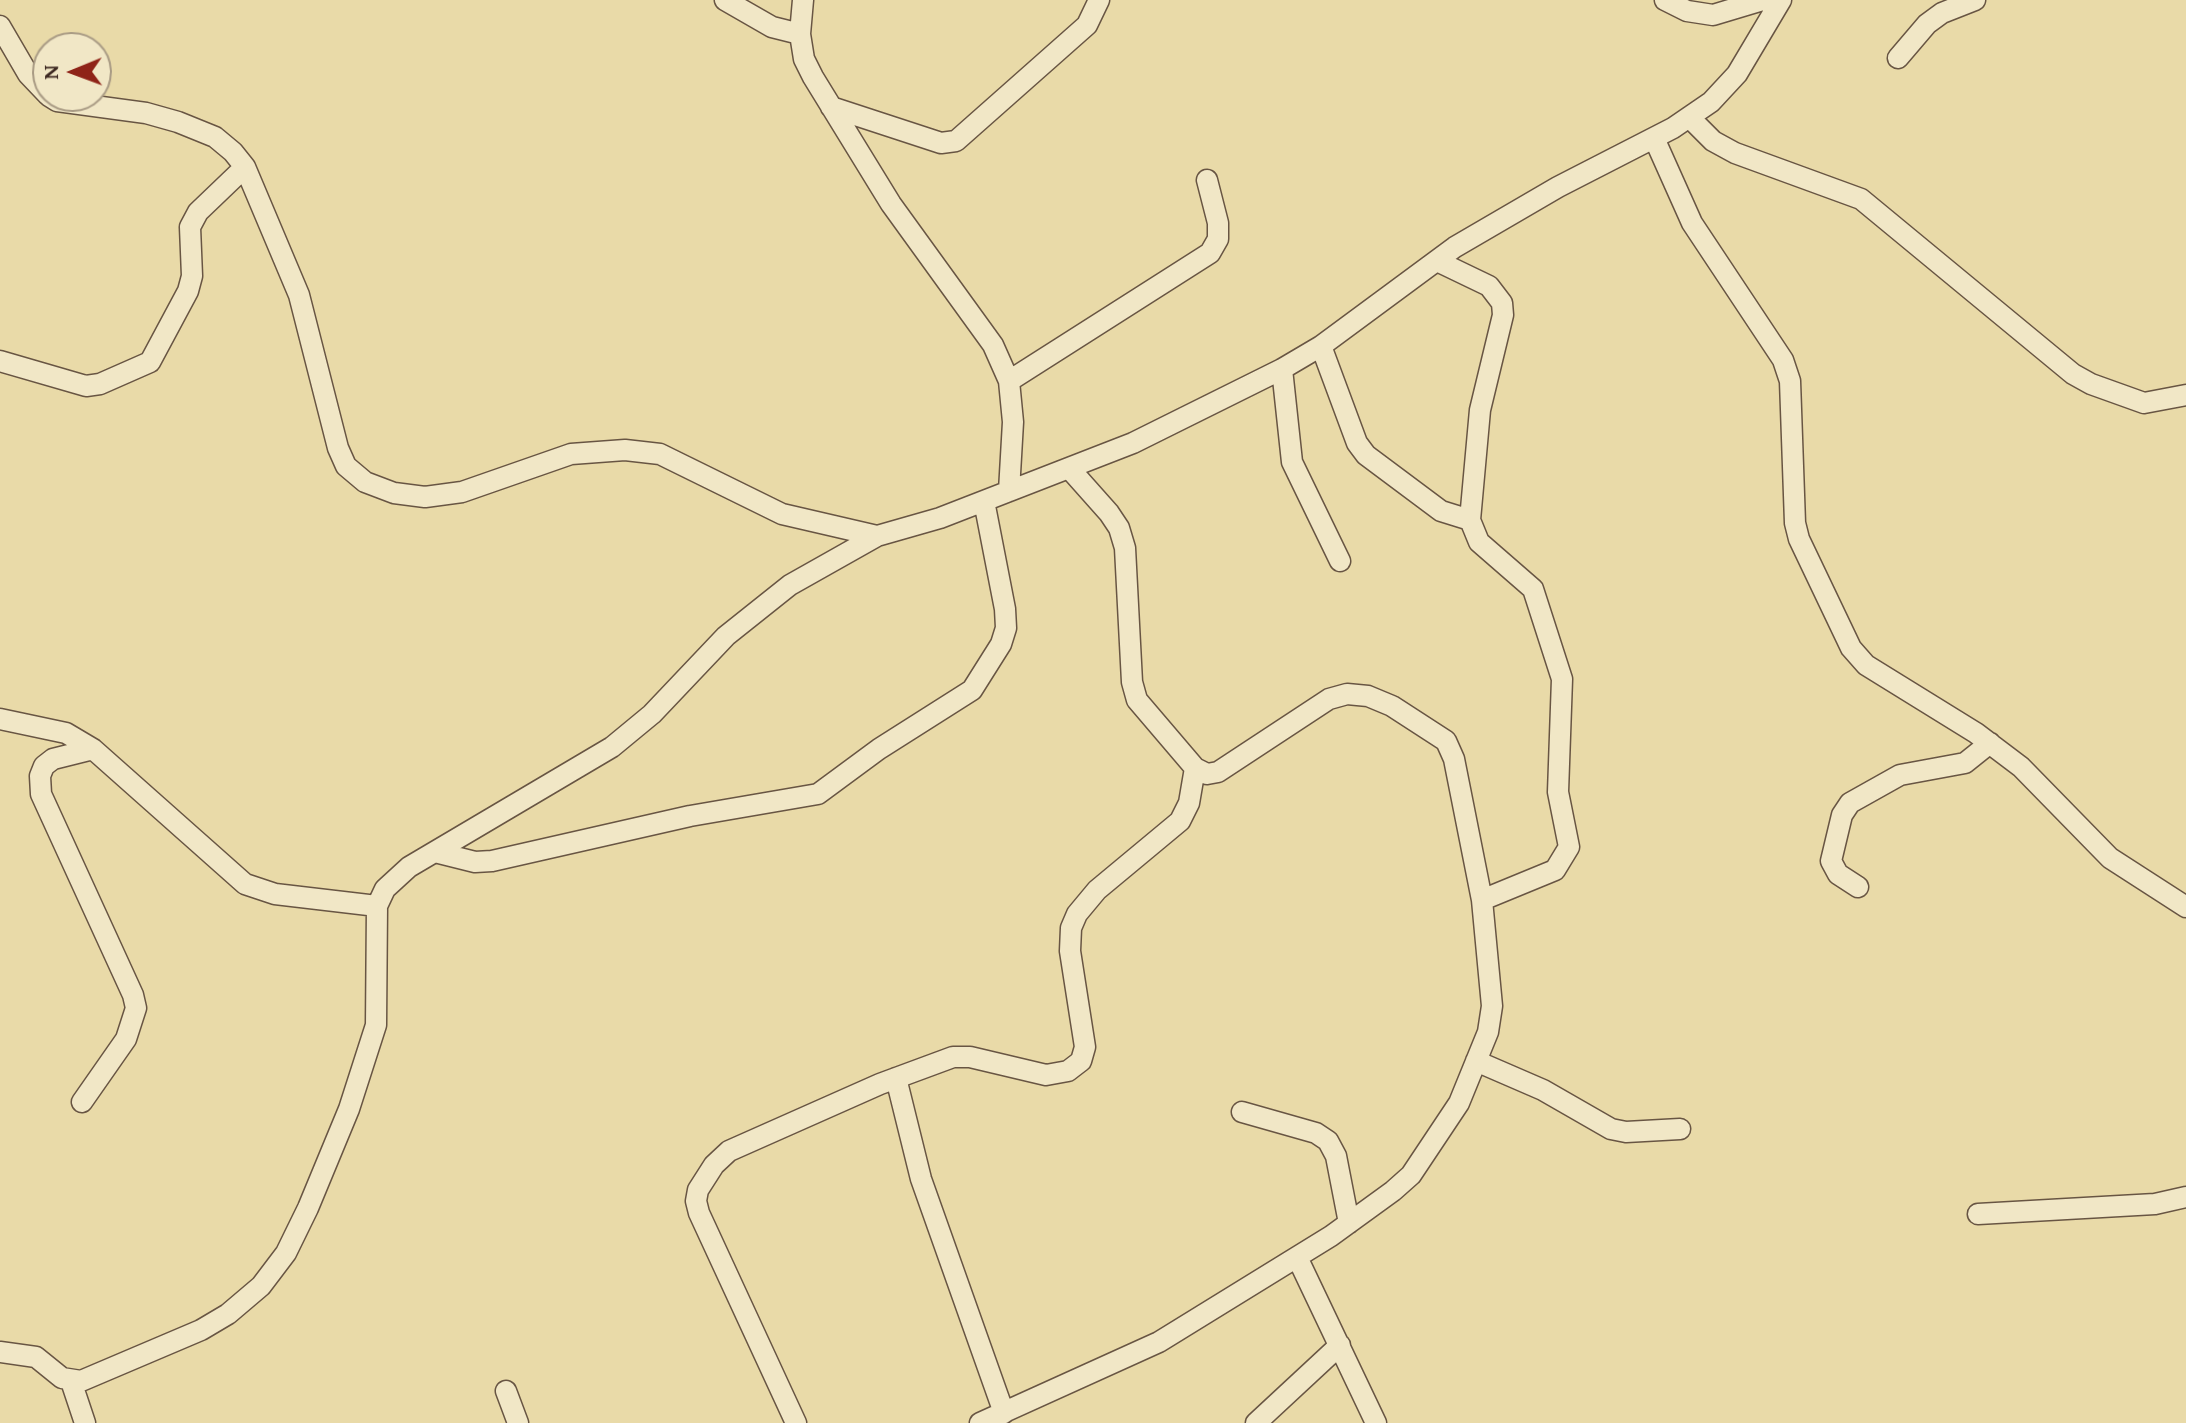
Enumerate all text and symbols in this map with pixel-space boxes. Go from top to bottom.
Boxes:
north arrow [32,32,112,112]
text: N [34,65,66,80]

